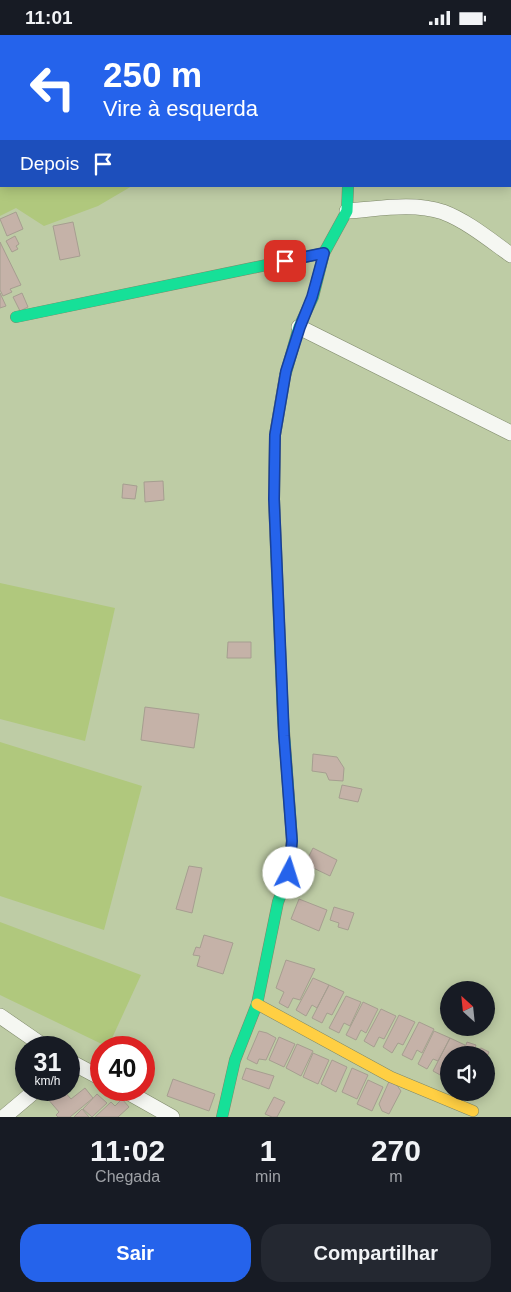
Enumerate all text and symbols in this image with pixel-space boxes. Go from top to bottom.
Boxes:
text: 11:01 [25,7,73,28]
icon: left [20,55,85,120]
text: 250 m [103,55,202,94]
text: Vire à esquerda [103,96,258,121]
icon: arrive [89,150,117,178]
text: Depois [20,153,79,174]
pin [264,240,306,282]
icon: arrive [271,247,299,275]
position arrow [262,846,314,898]
north arrow [440,981,495,1036]
map controls [440,981,495,1101]
speed limit sign: 40 [90,1036,155,1101]
button: sound [440,1046,495,1101]
text: 31 [34,1048,61,1076]
text: km/h [34,1074,61,1088]
text: 11:02 [90,1134,165,1167]
text: 1 [260,1134,276,1167]
text: 270 [371,1134,421,1167]
text: Chegada [95,1168,160,1185]
text: min [255,1168,281,1185]
text: m [389,1168,403,1185]
button: Sair [20,1224,251,1282]
button: Compartilhar [261,1224,491,1282]

